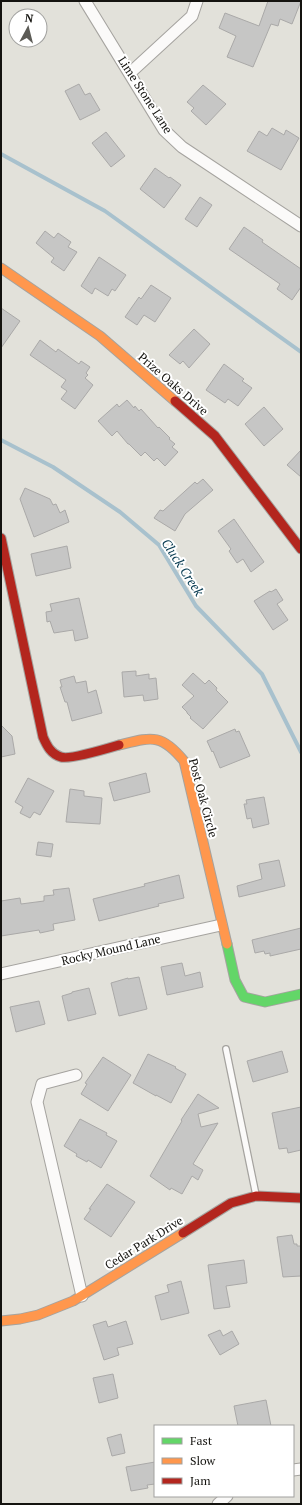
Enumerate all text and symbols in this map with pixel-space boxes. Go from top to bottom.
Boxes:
north arrow [8,8,48,48]
text: N [24,11,35,26]
street label: Lime Stone Lane [115,53,176,136]
street label: Prize Oaks Drive [135,349,211,418]
water label: Cluck Creek [158,535,209,600]
street label: Post Oak Circle [186,757,221,839]
street label: Rocky Mound Lane [60,931,162,968]
street label: Cedar Park Drive [102,1213,186,1273]
legend [154,1425,294,1497]
text: Fast [190,1433,213,1448]
text: Slow [190,1453,216,1468]
text: Jam [190,1473,211,1488]

